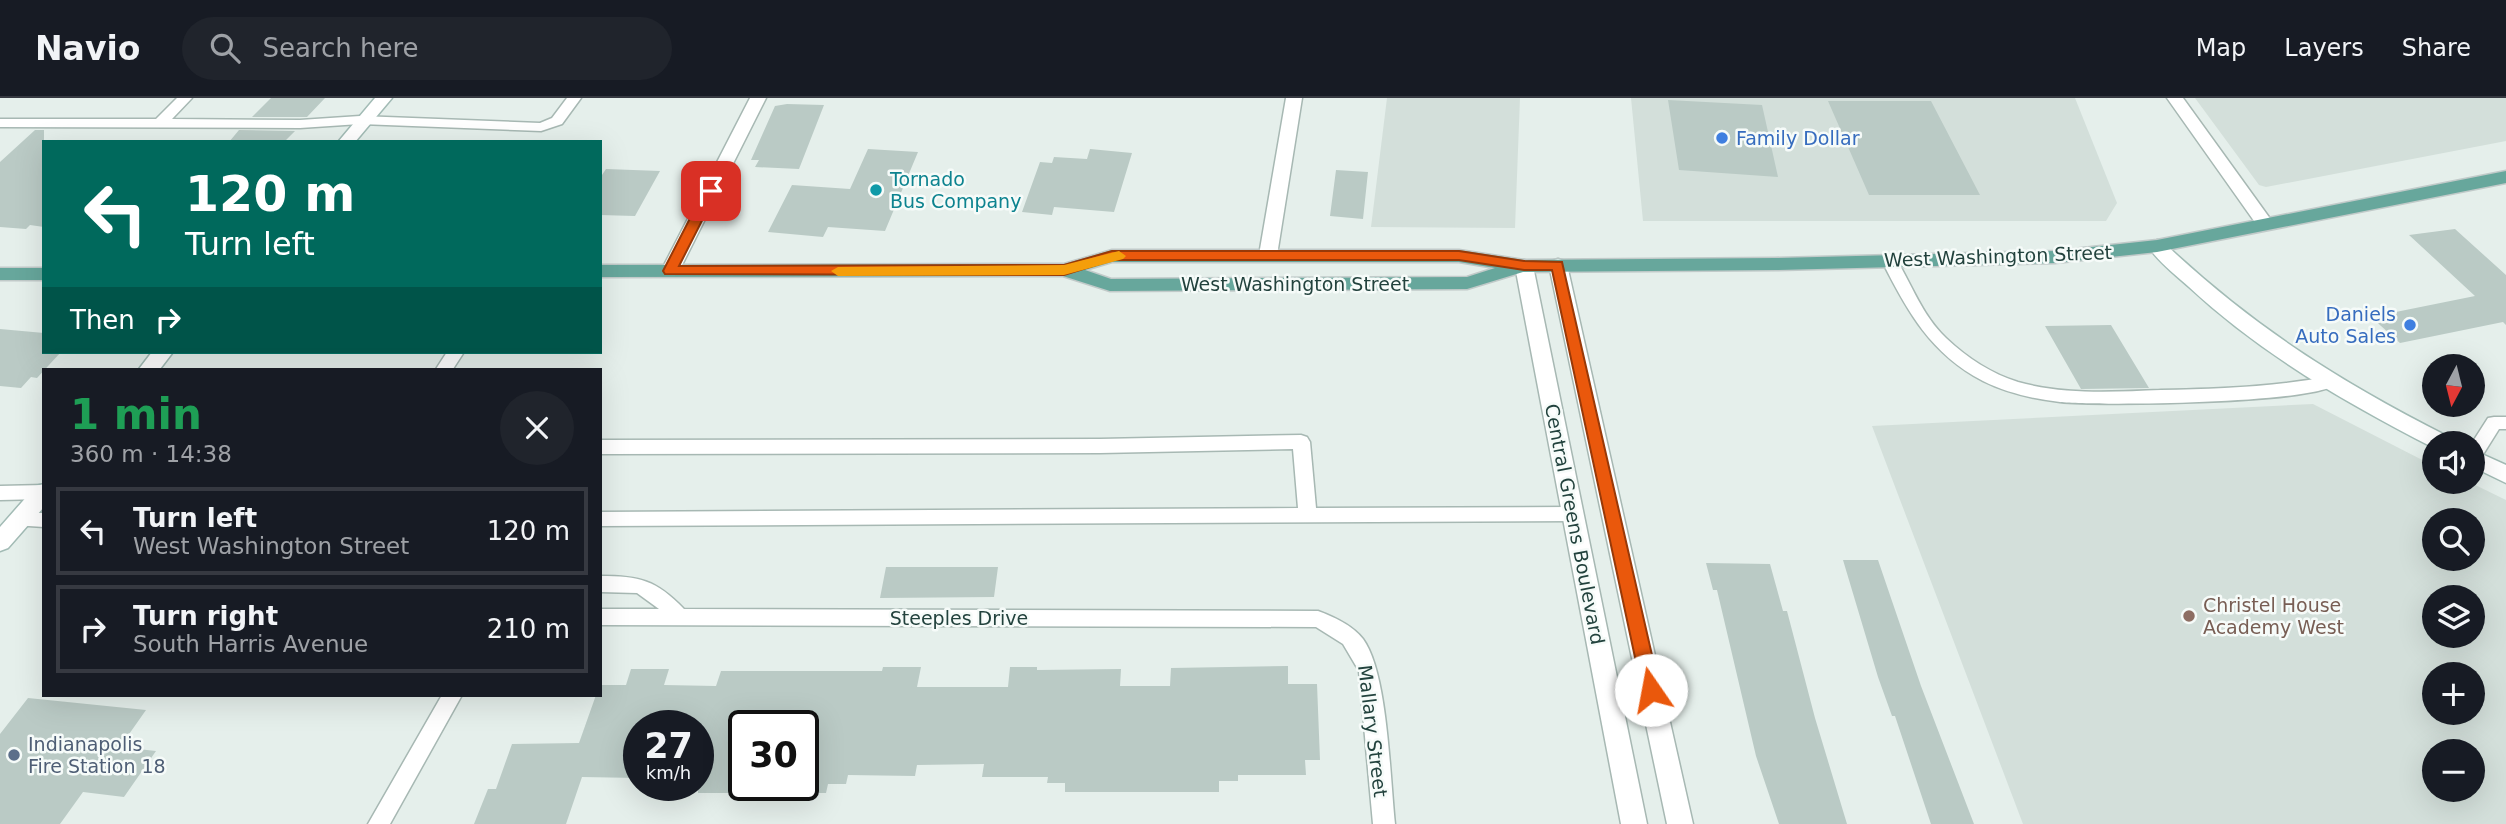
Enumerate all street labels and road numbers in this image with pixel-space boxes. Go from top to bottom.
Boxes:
street label: West Washington Street [1884,241,2112,271]
street label: West Washington Street [1181,273,1409,295]
street label: Central Greens Boulevard [1541,402,1609,646]
street label: Steeples Drive [890,607,1028,629]
street label: Mallary Street [1354,664,1392,798]

